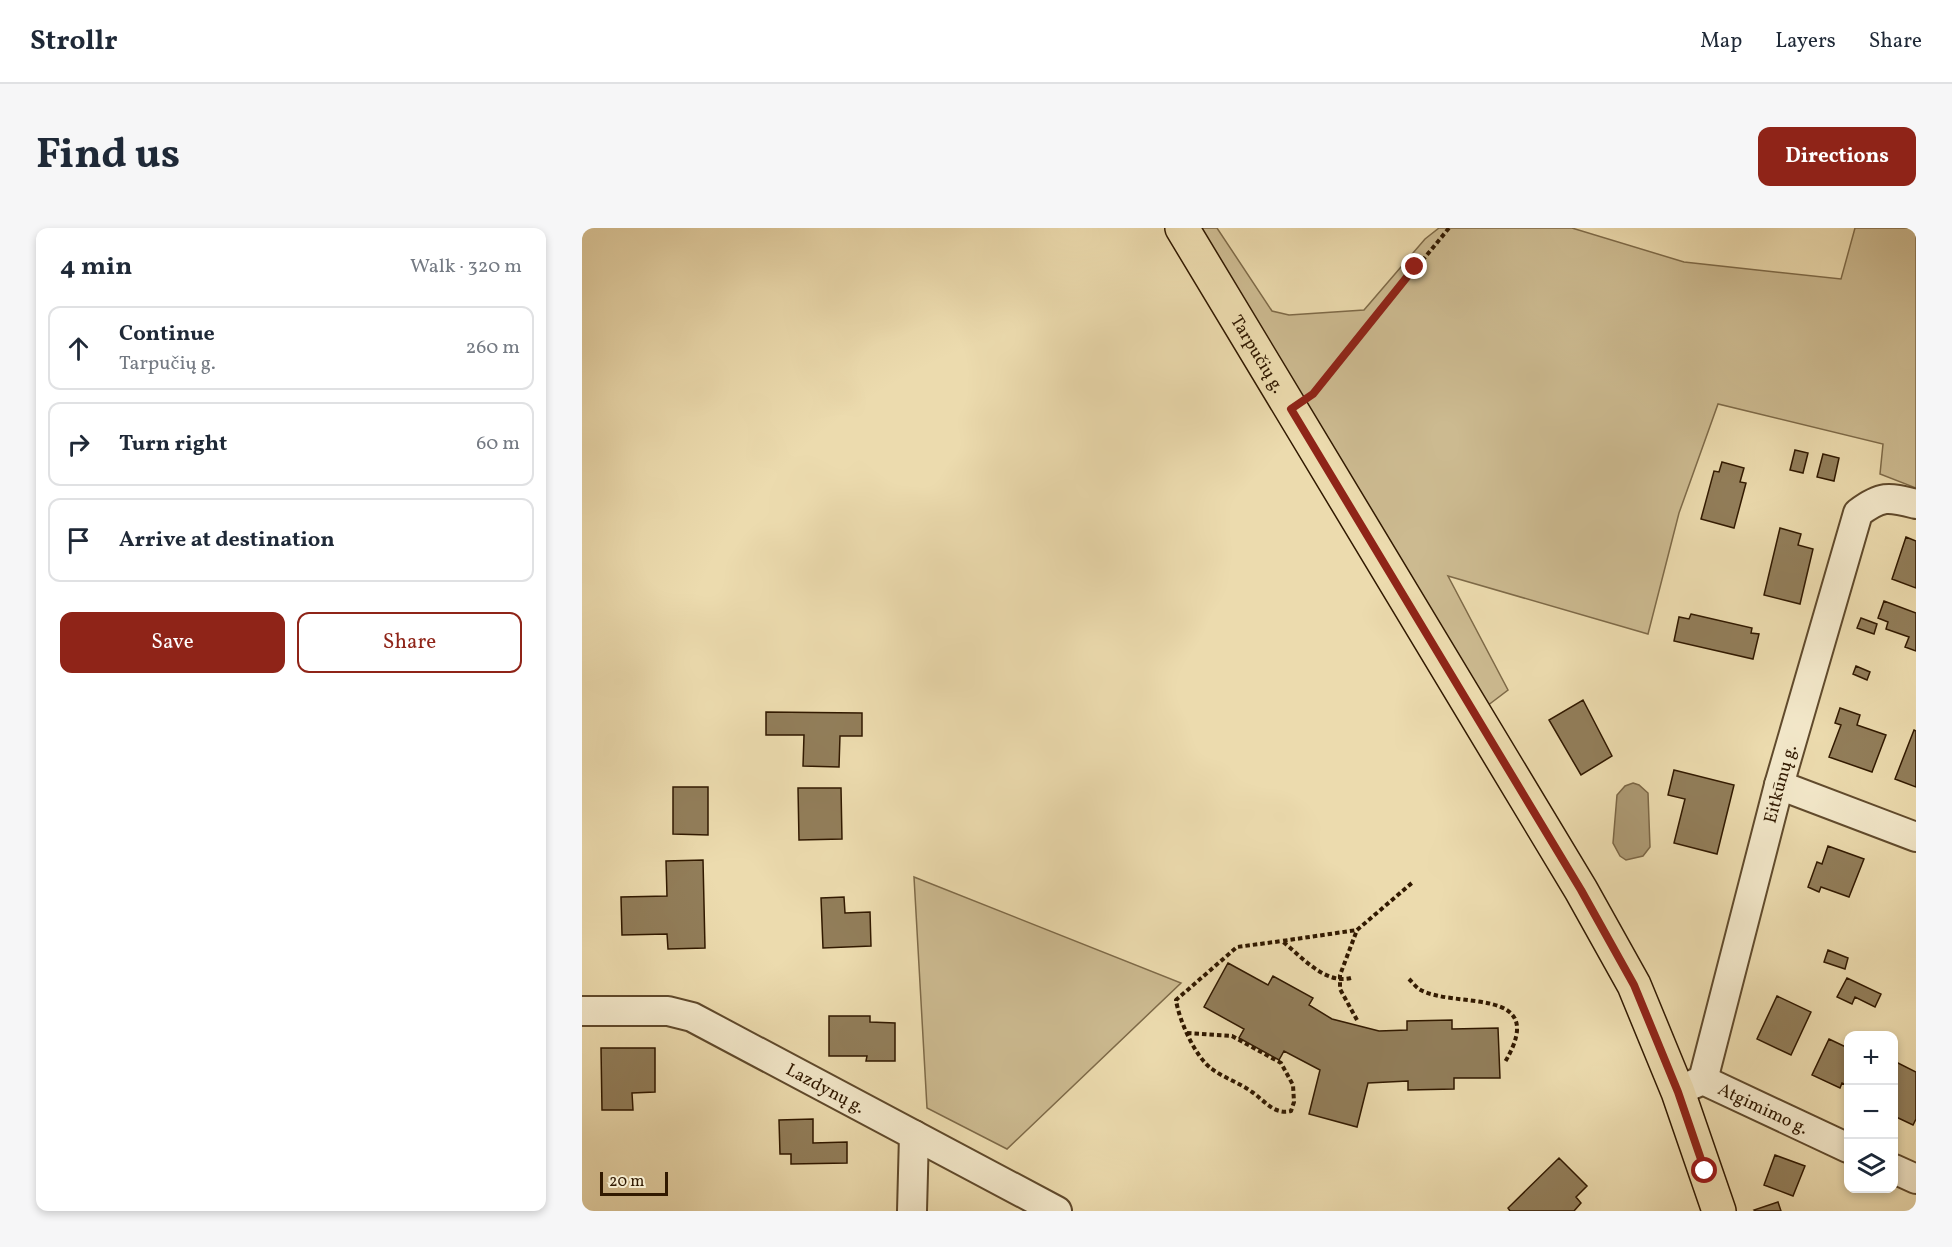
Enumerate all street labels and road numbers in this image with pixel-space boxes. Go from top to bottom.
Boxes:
street label: Tarpučių g. [1223,311,1290,398]
street label: Eitkūnų g. [1759,742,1804,826]
street label: Lazdynų g. [781,1058,869,1121]
street label: Atgimimo g. [1713,1078,1812,1142]

